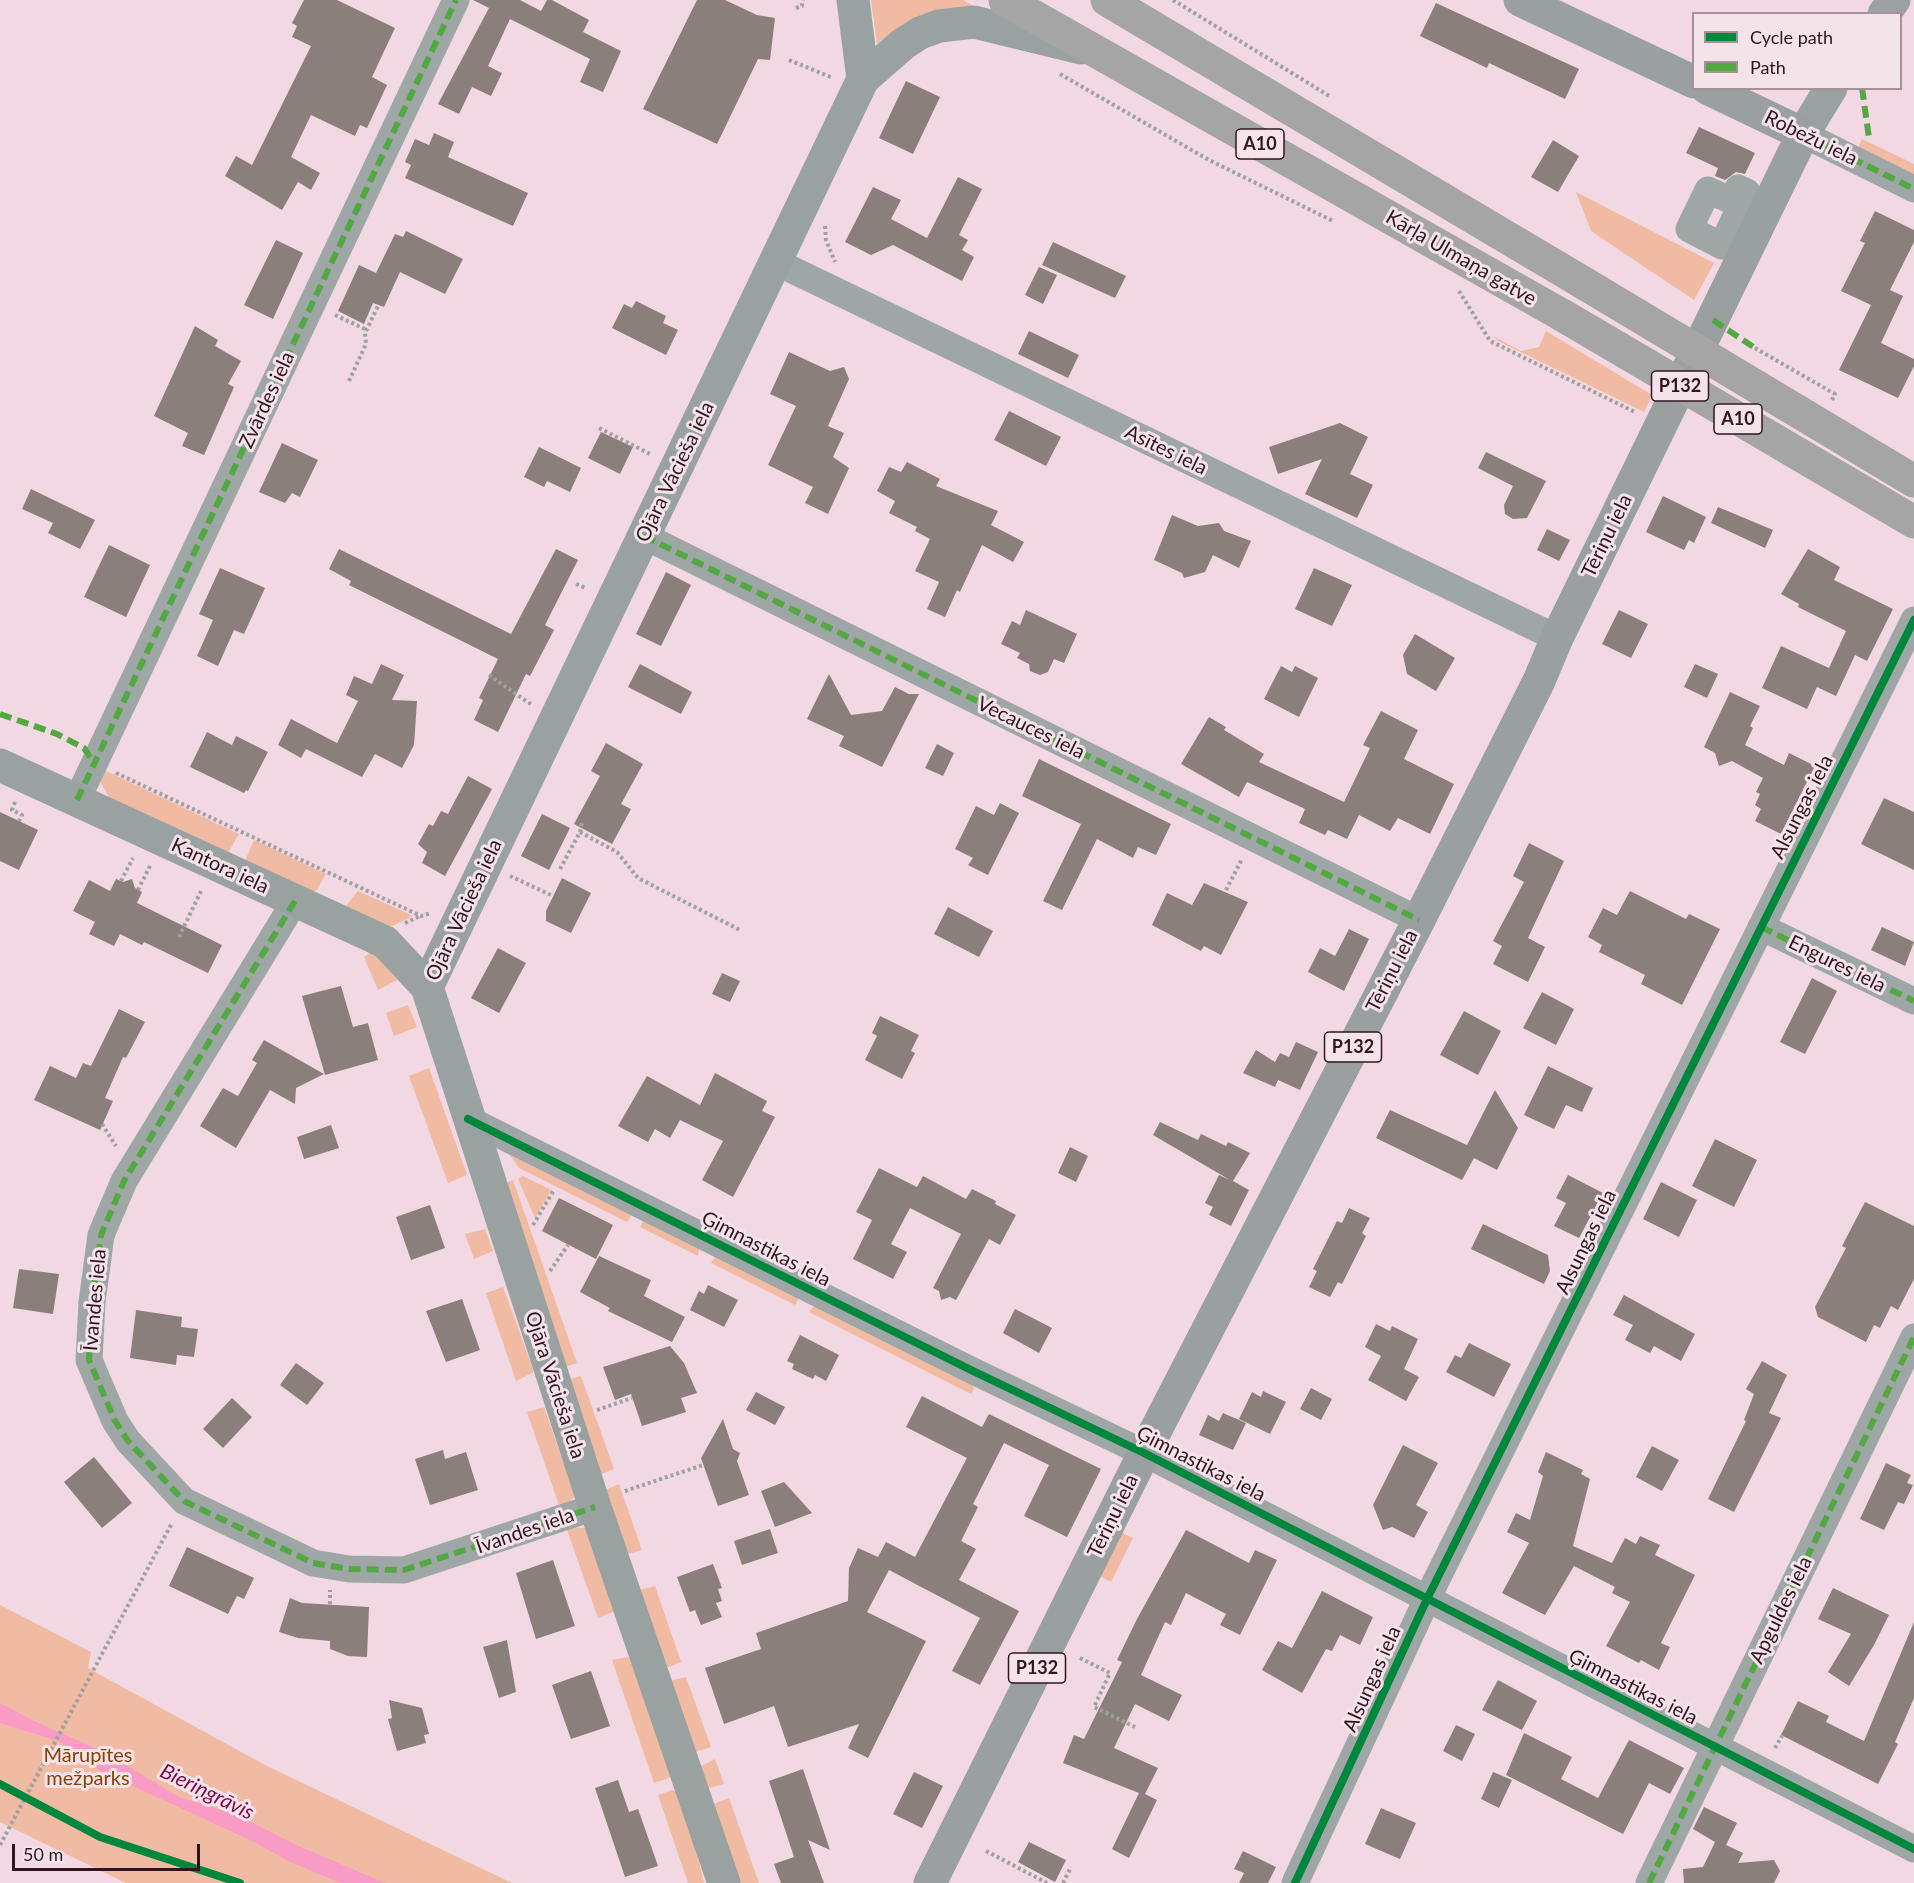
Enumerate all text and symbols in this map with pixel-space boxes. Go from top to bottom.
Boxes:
legend [1692,12,1902,90]
text: Cycle path [1750,26,1833,48]
text: Path [1750,56,1786,78]
street label: Robežu iela [1761,105,1861,171]
road number: A10 [1236,129,1284,159]
street label: Kārļa Ulmaņa gatve [1381,205,1541,311]
street label: Zvārdes iela [234,348,300,452]
road number: P132 [1652,371,1708,401]
street label: Ojāra Vācieša iela [631,398,719,546]
road number: A10 [1714,404,1762,434]
street label: Asītes iela [1121,420,1211,480]
street label: Tēriņu iela [1577,491,1637,581]
street label: Vecauces iela [973,692,1089,764]
street label: Alsungas iela [1766,751,1838,863]
street label: Kantora iela [167,833,273,899]
street label: Ojāra Vācieša iela [421,835,507,985]
street label: Tēriņu iela [1361,926,1423,1016]
street label: Engures iela [1784,930,1890,998]
road number: P132 [1324,1032,1382,1062]
street label: Alsungas iela [1550,1186,1622,1298]
street label: Ģimnastikas iela [697,1206,835,1292]
street label: Īvandes iela [79,1248,111,1352]
street label: Ojāra Vācieša iela [520,1308,590,1462]
street label: Ģimnastikas iela [1132,1421,1270,1507]
street label: Tēriņu iela [1083,1471,1143,1561]
street label: Īvandes iela [473,1503,577,1559]
street label: Apguldes iela [1745,1552,1817,1668]
street label: Alsungas iela [1338,1622,1406,1736]
street label: Ģimnastikas iela [1564,1644,1702,1730]
road number: P132 [1008,1653,1066,1683]
park label: Mārupītes mežparks [44,1744,132,1791]
water label: Bieriņgrāvis [156,1758,258,1826]
scale bar [15,1832,202,1870]
text: 50 m [23,1843,63,1865]

